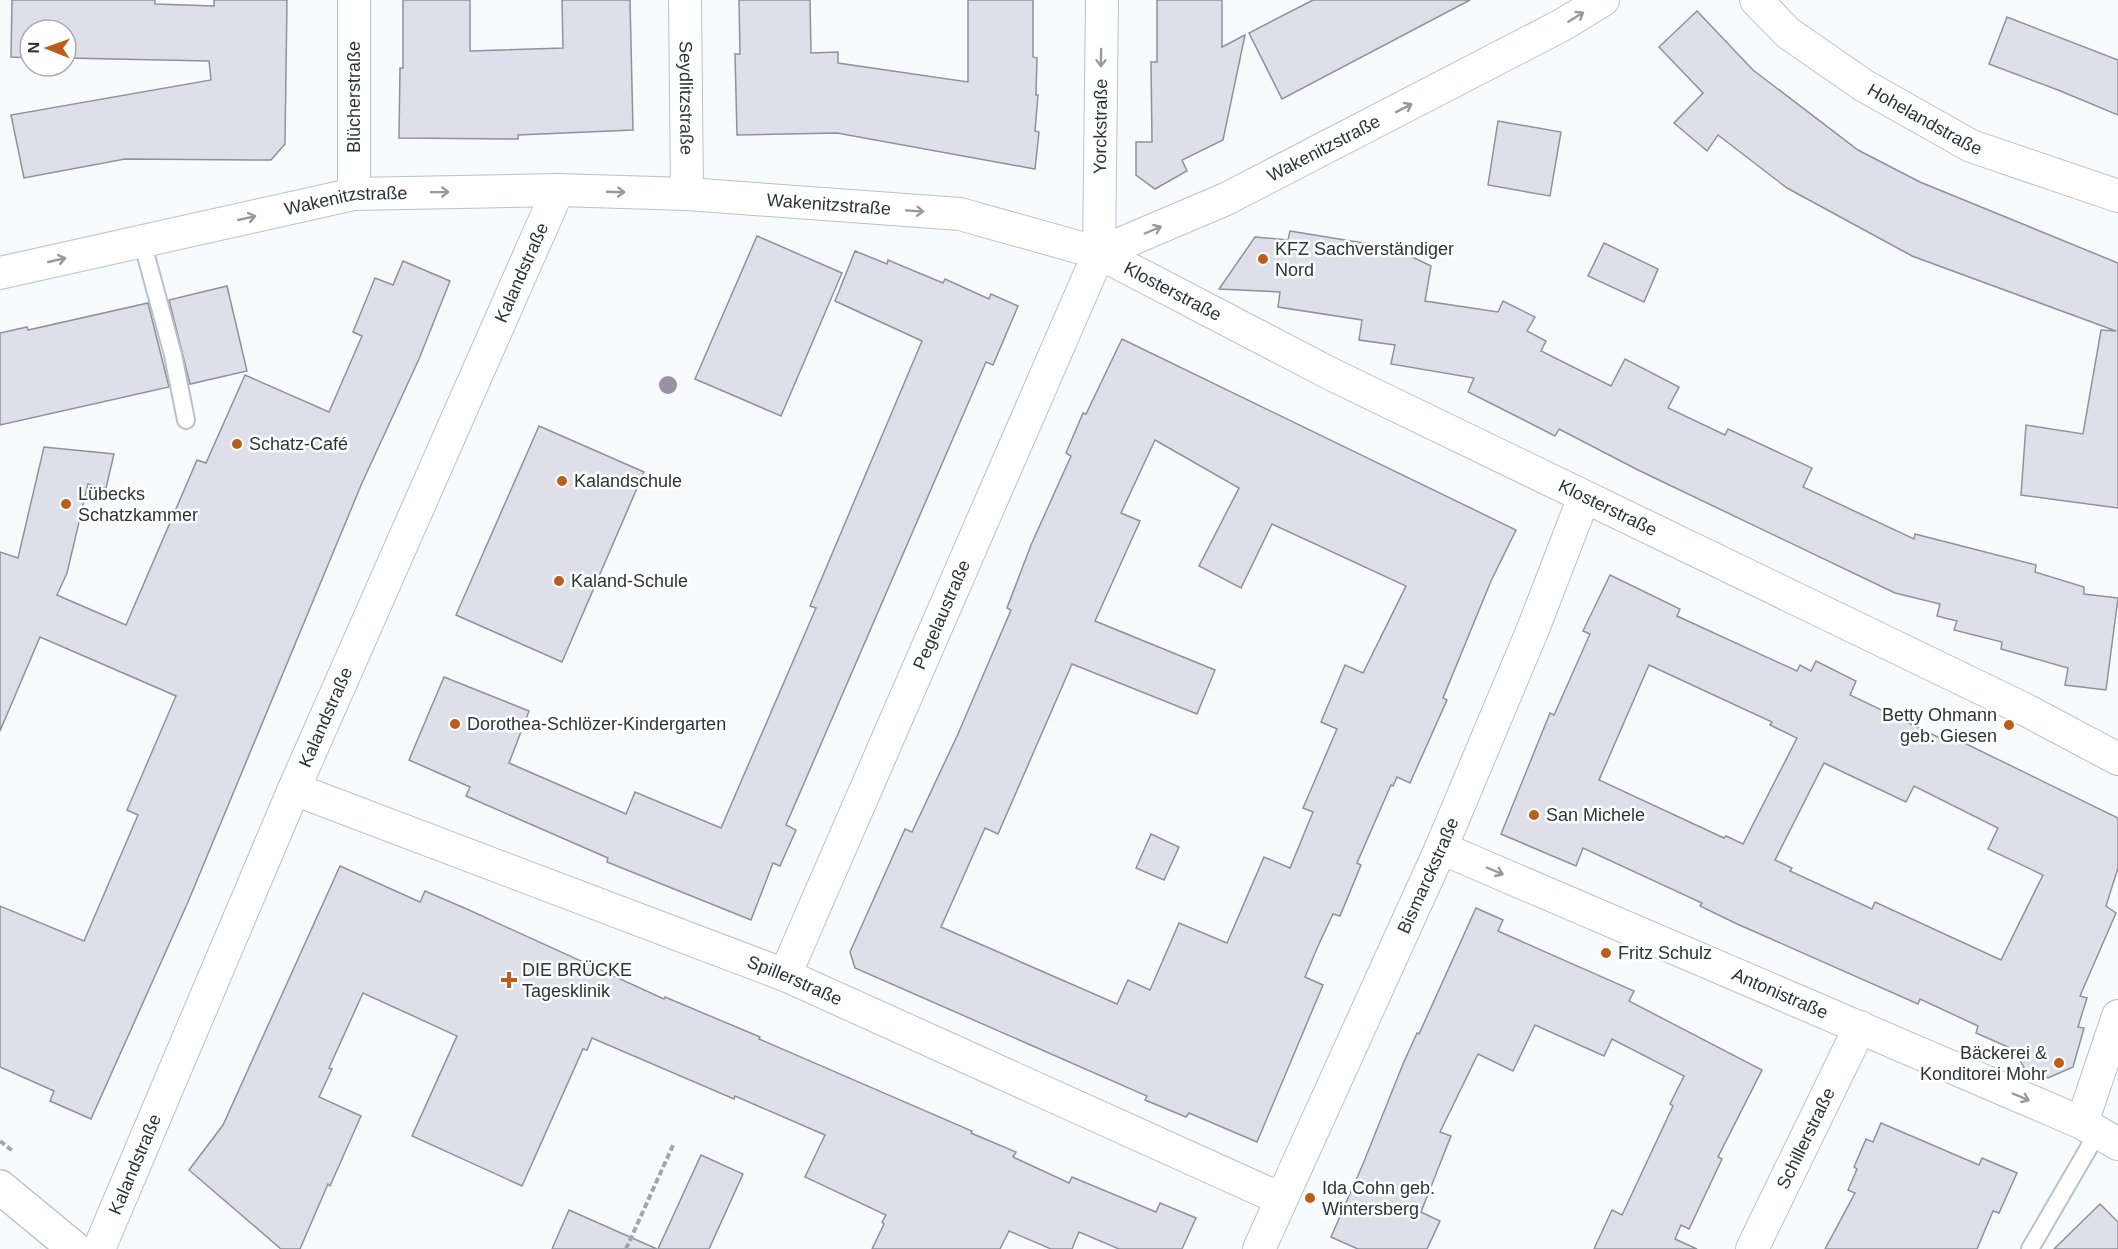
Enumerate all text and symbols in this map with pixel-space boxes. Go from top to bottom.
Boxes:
one-way arrow [1567,10,1584,22]
north arrow [18,18,78,78]
street label: Blücherstraße [344,41,364,153]
street label: Seydlitzstraße [675,41,697,155]
text: N [25,42,42,54]
one-way arrow [1095,48,1107,68]
street label: Yorckstraße [1090,79,1111,174]
street label: Hohelandstraße [1864,80,1984,159]
one-way arrow [1394,101,1412,113]
street label: Wakenitzstraße [1264,111,1384,186]
street label: Wakenitzstraße [283,183,408,219]
one-way arrow [429,186,449,198]
one-way arrow [606,186,626,197]
street label: Wakenitzstraße [766,190,892,219]
one-way arrow [905,205,925,216]
one-way arrow [238,211,257,223]
street label: Kalandstraße [491,220,552,326]
one-way arrow [1144,224,1162,235]
place label: KFZ Sachverständiger Nord [1275,239,1454,280]
marker: KFZ Sachverständiger Nord [1256,252,1270,266]
one-way arrow [47,254,66,266]
street label: Klosterstraße [1121,258,1225,325]
place label: Schatz-Café [249,434,348,454]
marker: Schatz-Café [230,437,244,451]
place label: Kalandschule [574,471,682,491]
marker: Kalandschule [555,474,569,488]
street label: Klosterstraße [1555,475,1660,540]
place label: Lübecks Schatzkammer [78,484,198,525]
marker: Lübecks Schatzkammer [59,497,73,511]
street label: Pegelaustraße [909,557,974,672]
place label: Kaland-Schule [571,571,688,591]
marker: Kaland-Schule [552,574,566,588]
street label: Kalandstraße [295,664,356,770]
place label: Betty Ohmann geb. Giesen [1882,705,1997,746]
place label: Dorothea-Schlözer-Kindergarten [467,714,726,734]
marker: Dorothea-Schlözer-Kindergarten [448,717,462,731]
marker: Betty Ohmann geb. Giesen [2002,718,2016,732]
place label: San Michele [1546,805,1645,825]
marker: San Michele [1527,808,1541,822]
street label: Bismarckstraße [1393,814,1463,937]
one-way arrow [1485,866,1504,877]
place label: Fritz Schulz [1618,943,1712,963]
marker: Fritz Schulz [1599,946,1613,960]
street label: Spillerstraße [744,952,845,1009]
place label: DIE BRÜCKE Tagesklinik [522,960,632,1001]
street label: Antonistraße [1729,964,1831,1023]
marker: DIE BRÜCKE Tagesklinik [500,971,518,989]
place label: Bäckerei & Konditorei Mohr [1920,1043,2047,1084]
marker: Bäckerei & Konditorei Mohr [2052,1056,2066,1070]
street label: Schillerstraße [1773,1085,1839,1192]
one-way arrow [2012,1092,2030,1103]
street label: Kalandstraße [105,1111,165,1218]
place label: Ida Cohn geb. Wintersberg [1322,1178,1435,1219]
marker: Ida Cohn geb. Wintersberg [1303,1191,1317,1205]

